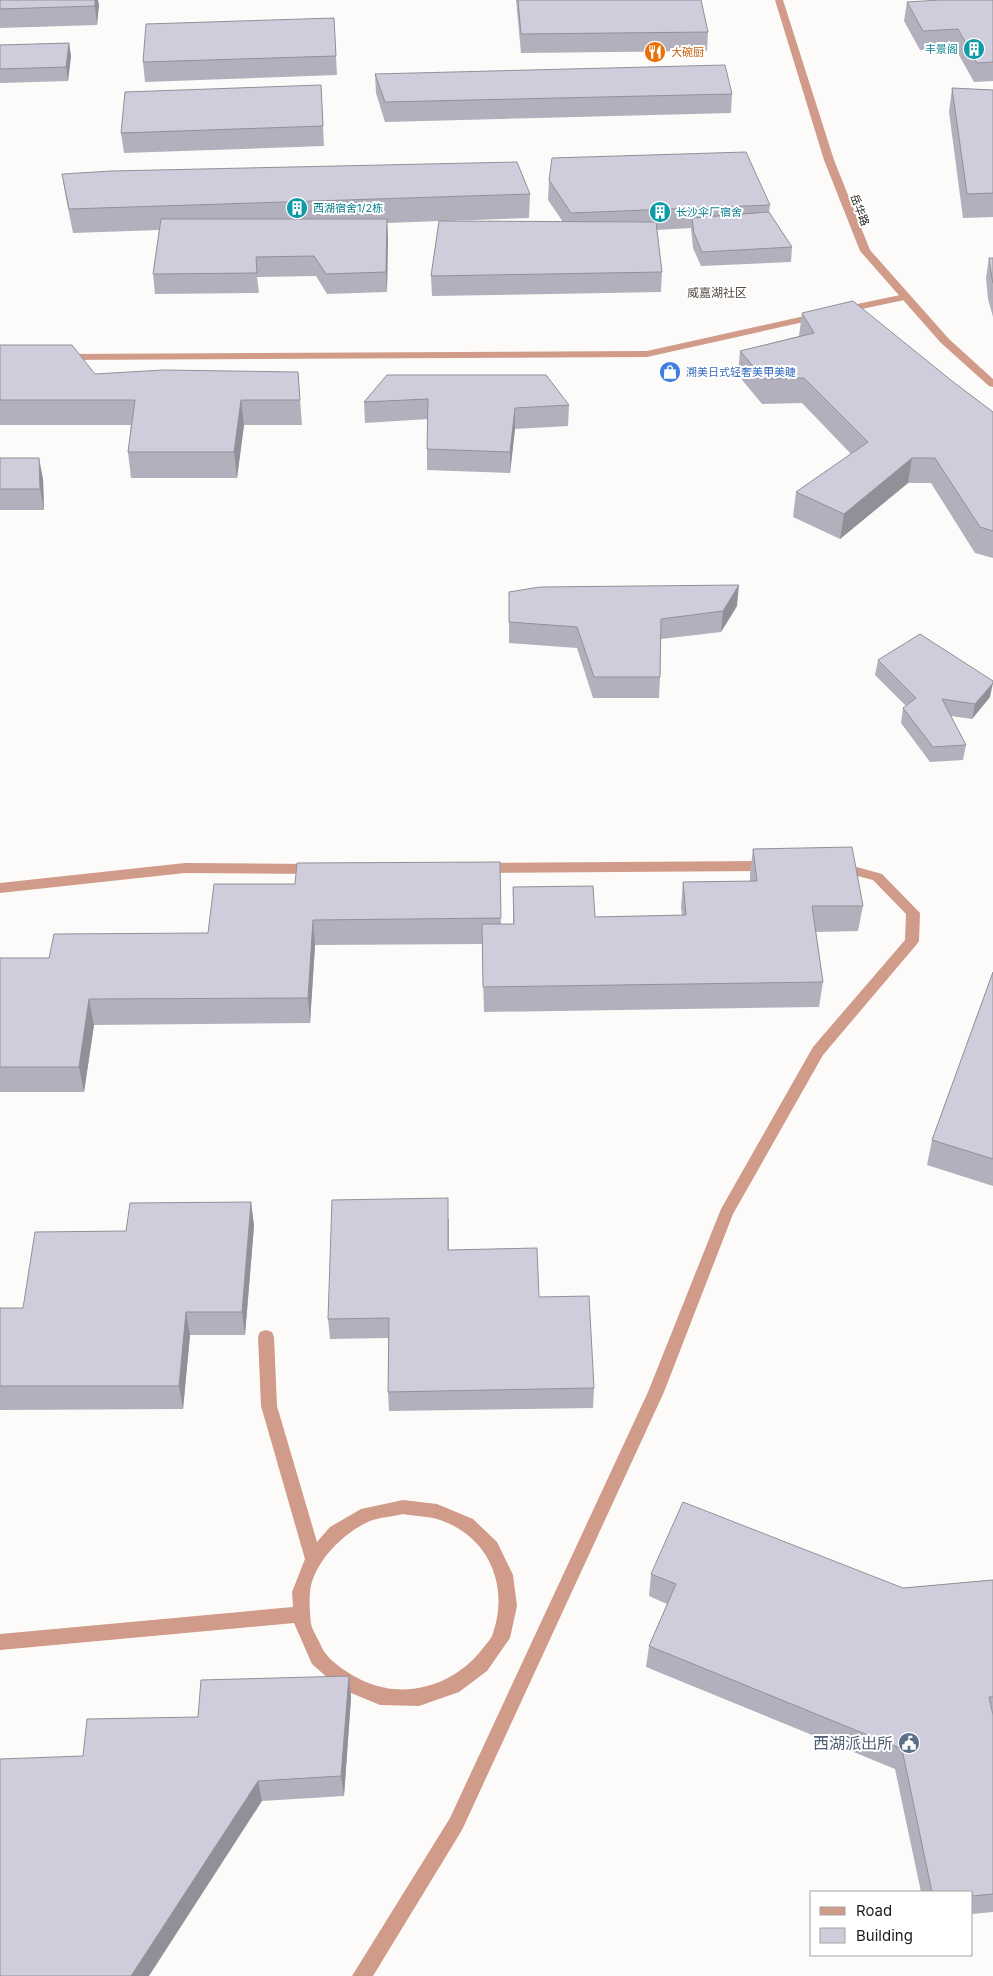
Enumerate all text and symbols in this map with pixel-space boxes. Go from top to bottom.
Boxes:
building icon: 丰景阁 [962,37,986,61]
restaurant icon: 大碗厨 [643,40,667,64]
place label: 丰景阁 [925,42,958,56]
place label: 大碗厨 [671,45,704,59]
street label: 岳华路 [848,192,872,228]
building icon: 西湖宿舍1/2栋 [285,196,309,220]
building icon: 长沙伞厂宿舍 [648,200,672,224]
place label: 西湖宿舍1/2栋 [313,201,383,215]
place label: 长沙伞厂宿舍 [676,205,742,219]
district label: 威嘉湖社区 [687,285,747,300]
shop icon: 溯美日式轻奢美甲美睫 [658,360,682,384]
place label: 溯美日式轻奢美甲美睫 [686,365,796,379]
public building icon: 西湖派出所 [897,1731,921,1755]
place label: 西湖派出所 [813,1733,893,1753]
legend [810,1891,973,1956]
text: Road [856,1901,892,1920]
text: Building [856,1926,913,1945]

